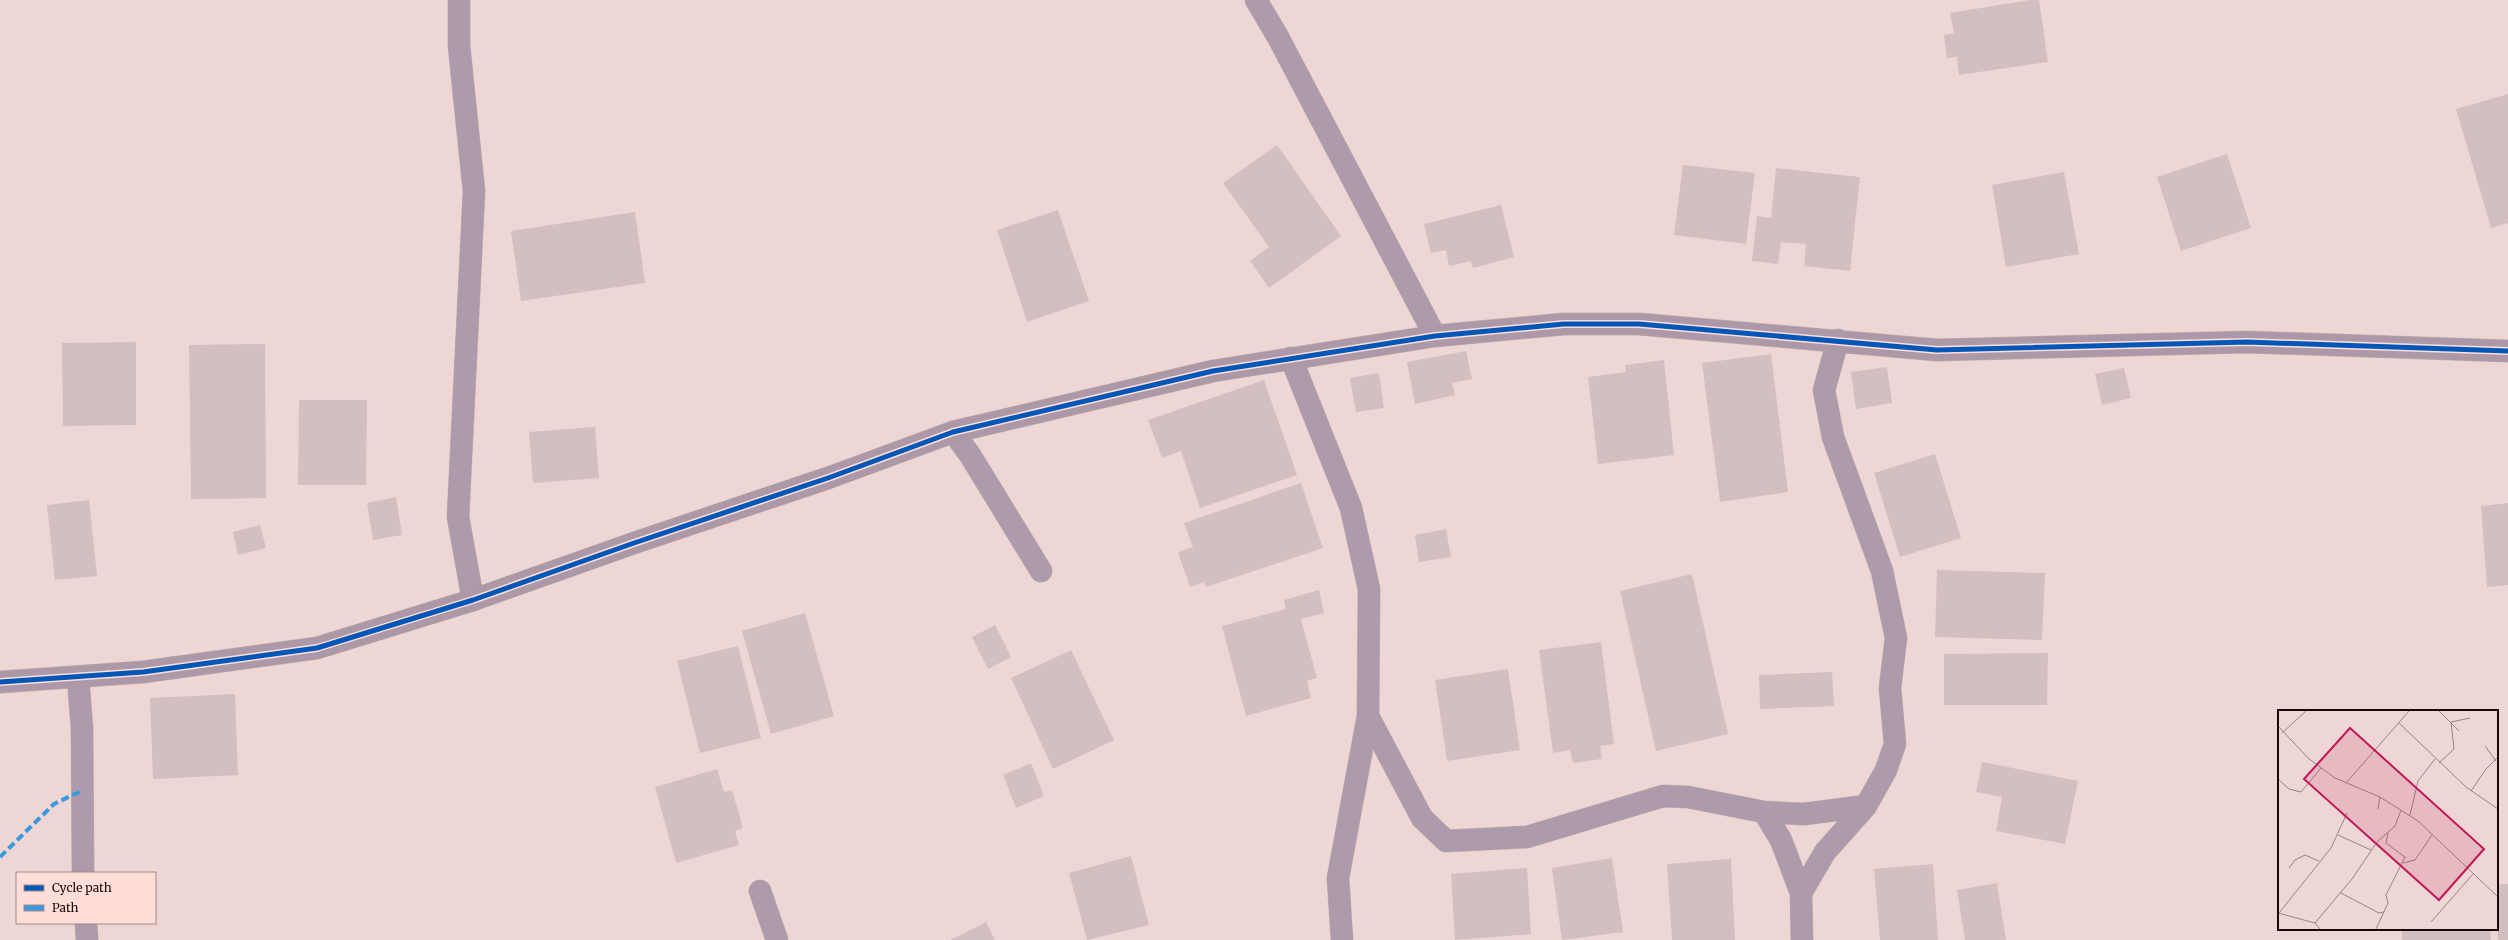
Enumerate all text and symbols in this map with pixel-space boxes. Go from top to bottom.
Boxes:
inset map [2278,710,2498,930]
legend [16,872,156,924]
text: Cycle path [52,880,112,895]
text: Path [52,900,78,915]

